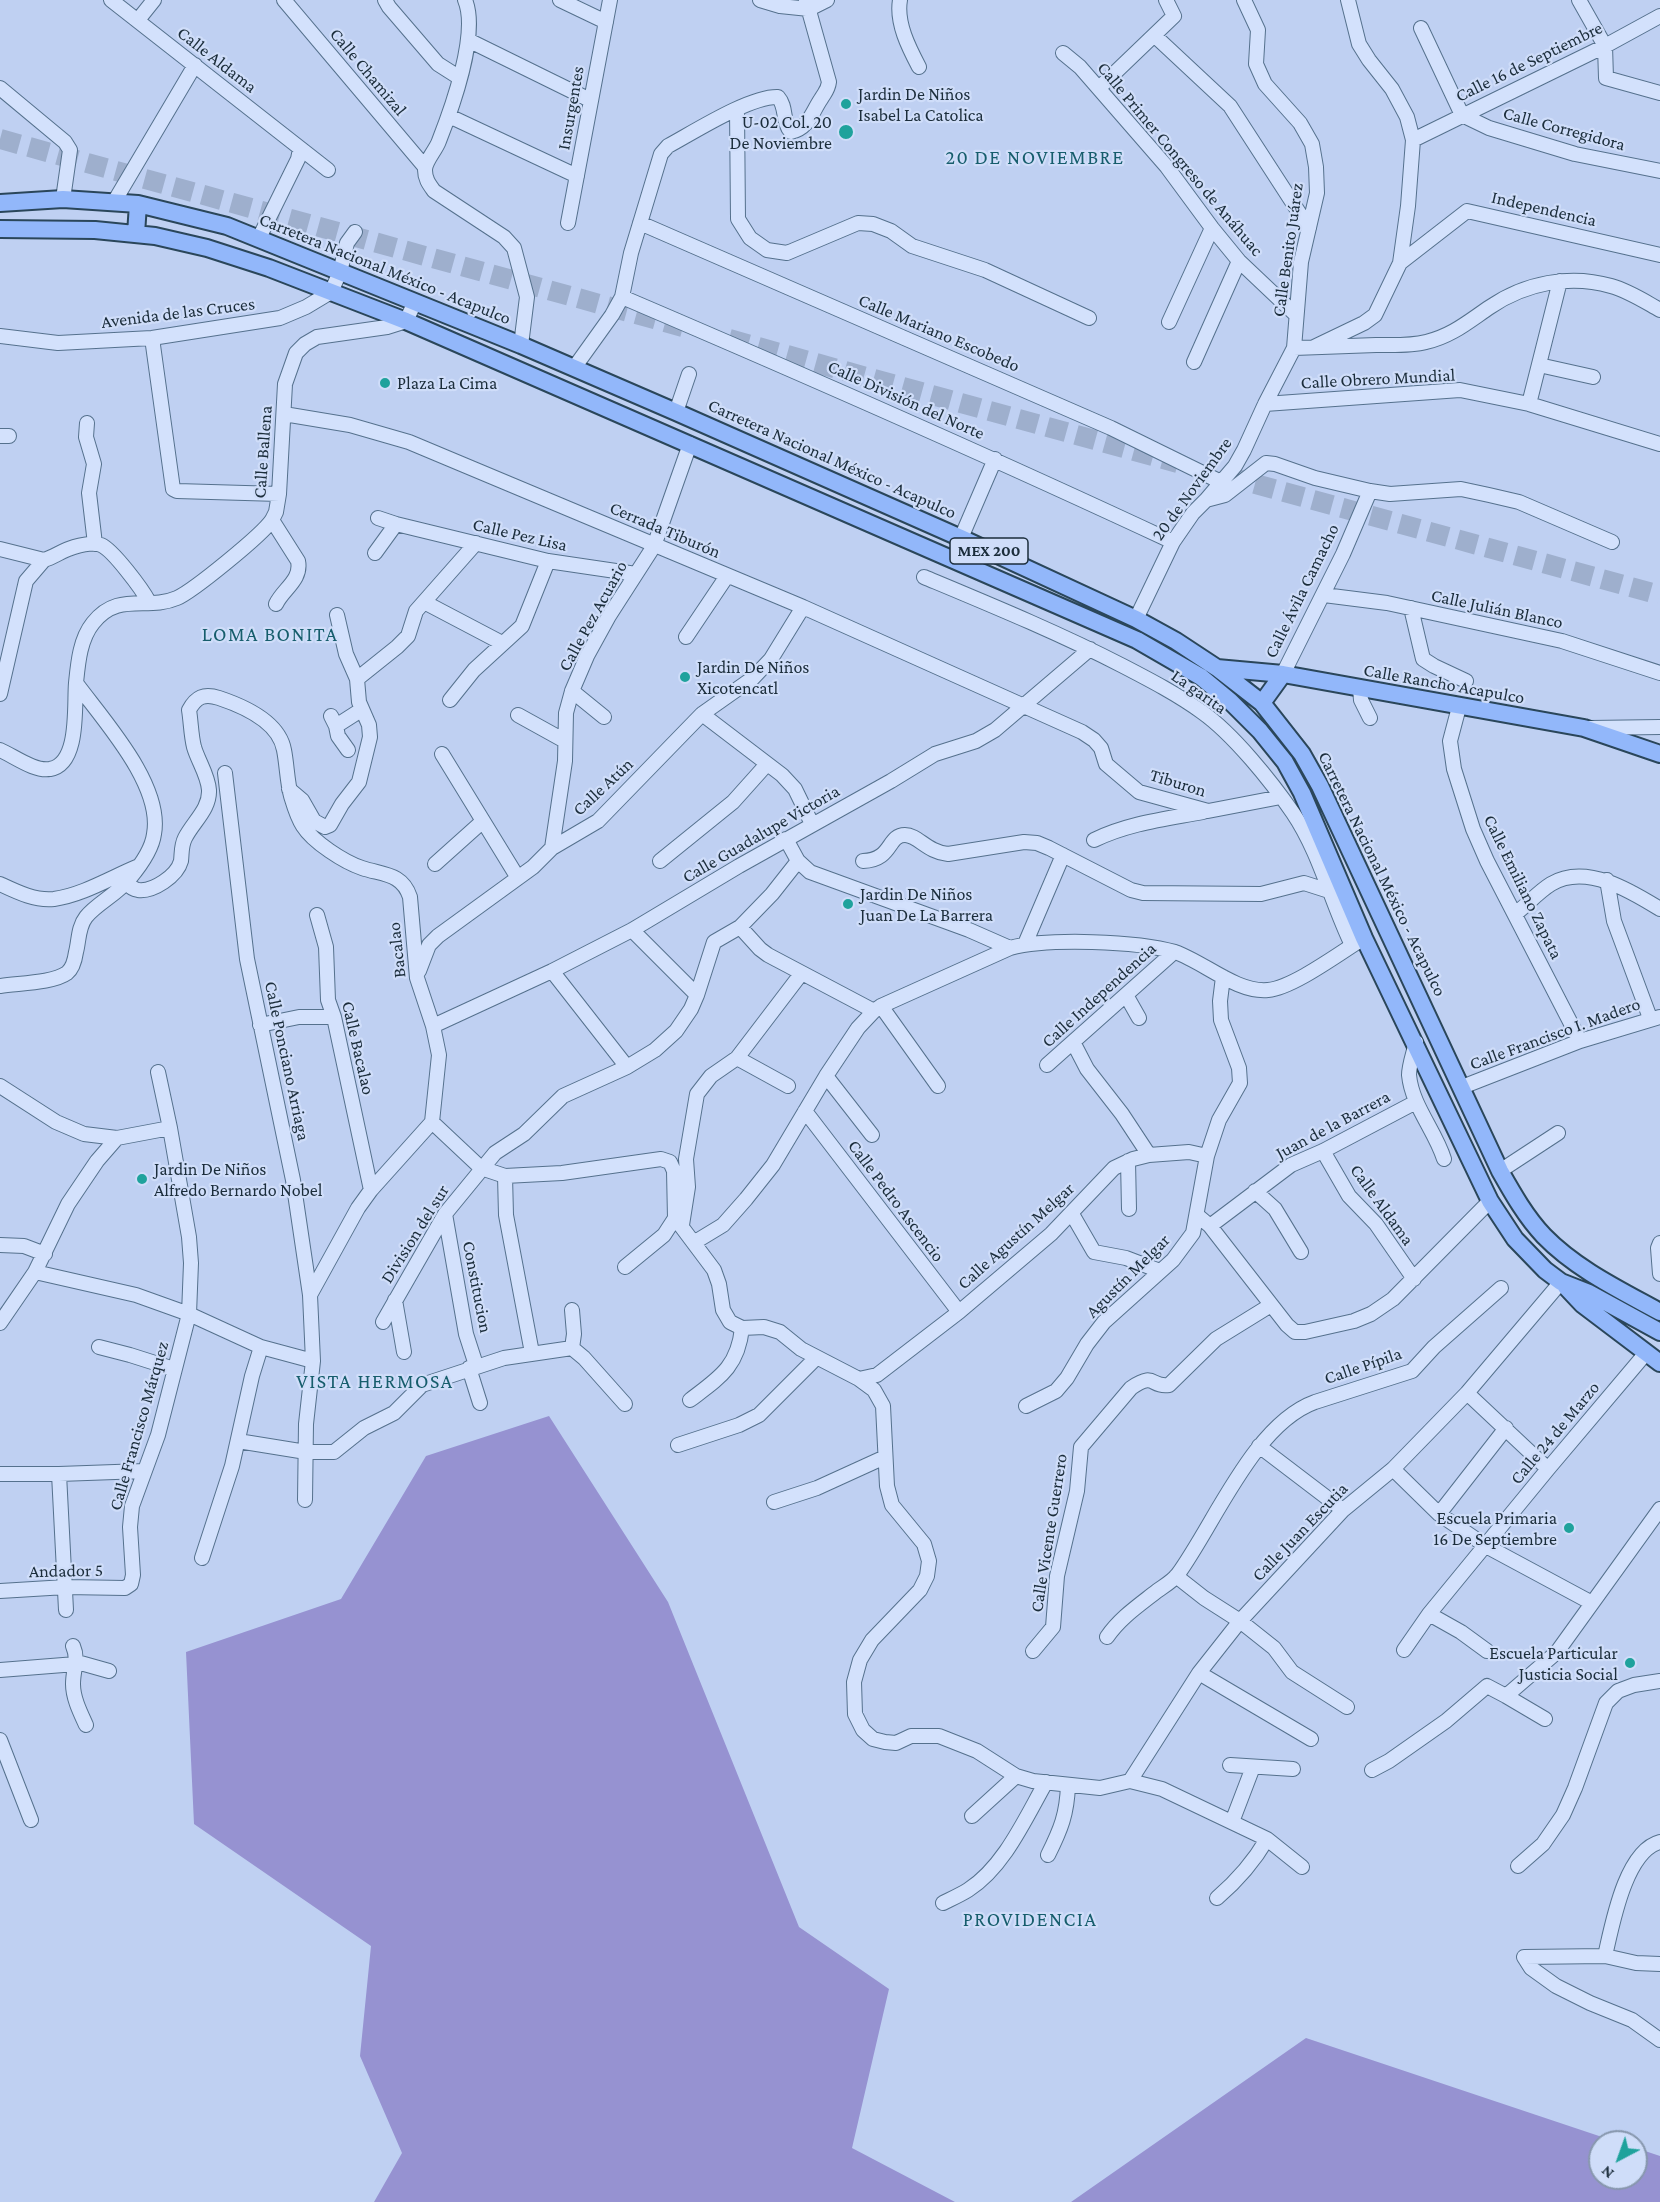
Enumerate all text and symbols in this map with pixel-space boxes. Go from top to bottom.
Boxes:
street label: Calle 16 de Septiembre [1452,17,1606,107]
street label: Calle Aldama [173,22,261,98]
street label: Calle Chamizal [325,24,411,120]
street label: Calle Primer Congreso de Anáhuac [1092,57,1268,261]
street label: Insurgentes [553,64,589,152]
place label: Jardin De Niños Isabel La Catolica [858,83,984,125]
marker: Jardin De Niños Isabel La Catolica [839,97,853,111]
street label: Calle Corregidora [1501,102,1627,156]
place label: U-02 Col. 20 De Noviembre [730,111,832,154]
marker: U-02 Col. 20 De Noviembre [837,123,855,141]
district label: 20 DE NOVIEMBRE [945,146,1125,170]
street label: Calle Benito Juárez [1268,182,1308,318]
street label: Independencia [1489,186,1599,232]
street label: Carretera Nacional México - Acapulco [256,209,514,329]
street label: Calle Mariano Escobedo [855,289,1023,377]
street label: Avenida de las Cruces [100,293,256,333]
street label: Calle División del Norte [824,356,988,444]
street label: Calle Obrero Mundial [1300,364,1456,394]
place label: Plaza La Cima [397,372,497,394]
marker: Plaza La Cima [378,376,392,390]
street label: Carretera Nacional México - Acapulco [705,394,959,524]
street label: Calle Ballena [249,405,277,499]
street label: 20 de Noviembre [1147,433,1237,545]
street label: Cerrada Tiburón [606,497,724,563]
street label: Calle Pez Lisa [471,514,569,556]
street label: Calle Ávila Camacho [1260,520,1344,662]
road number: MEX 200 [950,538,1028,564]
street label: Calle Pez Acuario [554,557,632,675]
street label: Calle Julián Blanco [1429,584,1565,634]
district label: LOMA BONITA [202,623,338,647]
place label: Jardin De Niños Xicotencatl [697,656,809,698]
street label: Calle Rancho Acapulco [1362,659,1526,709]
street label: La garita [1167,665,1231,719]
marker: Jardin De Niños Xicotencatl [678,670,692,684]
street label: Carretera Nacional México - Acapulco [1313,748,1451,1000]
street label: Calle Atún [568,754,638,820]
street label: Tiburon [1147,764,1209,802]
street label: Calle Guadalupe Victoria [679,780,843,888]
street label: Calle Emiliano Zapata [1479,811,1567,963]
place label: Jardin De Niños Juan De La Barrera [860,883,993,926]
marker: Jardin De Niños Juan De La Barrera [841,897,855,911]
street label: Bacalao [383,921,411,979]
street label: Calle Independencia [1037,938,1161,1052]
street label: Calle Ponciano Arriaga [260,979,314,1143]
street label: Calle Francisco I. Madero [1467,993,1643,1075]
street label: Calle Bacalao [337,999,379,1097]
street label: Juan de la Barrera [1272,1086,1394,1164]
street label: Calle Pedro Ascencio [843,1136,949,1266]
place label: Jardin De Niños Alfredo Bernardo Nobel [154,1158,322,1200]
street label: Calle Aldama [1345,1160,1419,1250]
marker: Jardin De Niños Alfredo Bernardo Nobel [135,1172,149,1186]
street label: Calle Agustín Melgar [953,1178,1079,1294]
street label: Division del sur [376,1181,454,1287]
street label: Agustín Melgar [1081,1229,1175,1323]
street label: Constitucion [458,1239,496,1335]
street label: Calle Francisco Márquez [105,1339,173,1513]
street label: Calle Pípila [1321,1343,1405,1389]
district label: VISTA HERMOSA [296,1370,454,1394]
street label: Calle 24 de Marzo [1506,1377,1604,1489]
street label: Calle Vicente Guerrero [1026,1452,1072,1614]
street label: Calle Juan Escutia [1247,1478,1353,1586]
place label: Escuela Primaria 16 De Septiembre [1433,1507,1557,1550]
marker: Escuela Primaria 16 De Septiembre [1562,1521,1576,1535]
street label: Andador 5 [29,1560,103,1582]
place label: Escuela Particular Justicia Social [1489,1642,1618,1684]
marker: Escuela Particular Justicia Social [1623,1656,1637,1670]
district label: PROVIDENCIA [963,1908,1097,1932]
north arrow [1588,2130,1648,2190]
text: N [1597,2162,1617,2182]

